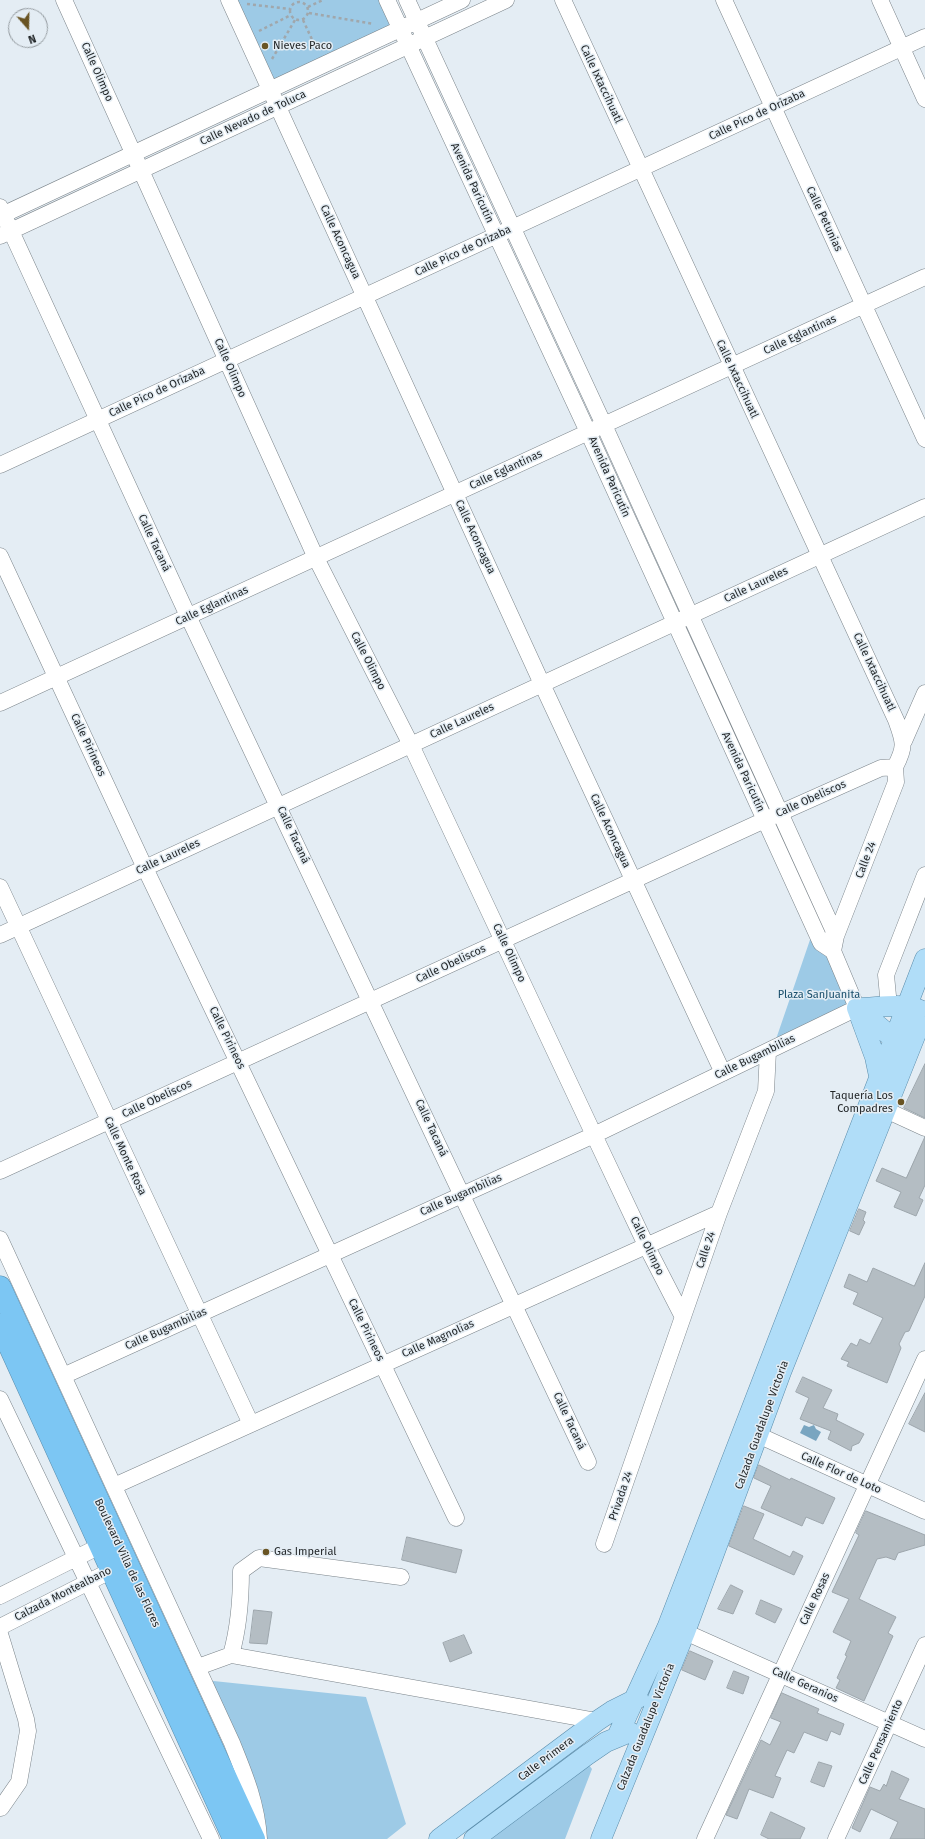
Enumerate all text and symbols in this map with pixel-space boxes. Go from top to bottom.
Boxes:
north arrow [8,8,48,48]
text: N [26,31,38,46]
place label: Nieves Paco [273,39,332,53]
street label: Calle Olimpo [78,40,116,104]
marker: Nieves Paco [260,41,270,51]
street label: Calle Ixtaccihuatl [577,43,625,125]
street label: Calle Pico de Orizaba [707,87,807,143]
street label: Calle Nevado de Toluca [198,88,308,148]
street label: Avenida Paricutín [448,141,496,225]
street label: Calle Petunias [803,184,845,254]
street label: Calle Aconcagua [317,203,363,281]
street label: Calle Pico de Orizaba [413,223,513,279]
street label: Calle Eglantinas [762,312,838,358]
street label: Calle Olimpo [211,336,249,400]
street label: Calle Ixtaccihuatl [713,338,761,420]
street label: Calle Pico de Orizaba [107,364,207,420]
street label: Avenida Paricutín [585,435,633,519]
street label: Calle Eglantinas [468,447,544,493]
street label: Calle Aconcagua [452,498,498,576]
street label: Calle Tacaná [135,512,173,574]
street label: Calle Laureles [722,564,790,606]
street label: Calle Eglantinas [174,583,250,629]
street label: Calle Olimpo [348,630,388,692]
street label: Calle Ixtaccihuatl [850,631,898,713]
street label: Calle Laureles [428,700,496,742]
street label: Calle Pirineos [68,711,108,779]
street label: Avenida Paricutín [719,730,767,814]
street label: Calle Obeliscos [774,778,848,820]
street label: Calle Aconcagua [587,792,633,870]
street label: Calle Tacaná [274,804,312,866]
street label: Calle Laureles [134,836,202,878]
street label: Calle 24 [853,840,879,880]
street label: Calle Olimpo [490,921,528,985]
street label: Calle Obeliscos [414,942,488,986]
park label: Plaza SanJuanita [778,988,860,1002]
street label: Calle Pirineos [206,1005,248,1071]
street label: Calle Bugambilias [712,1032,798,1082]
street label: Calle Obeliscos [120,1077,194,1121]
place label: Taquería Los Compadres [830,1089,893,1115]
street label: Calle Tacaná [412,1097,450,1159]
marker: Taquería Los Compadres [896,1097,906,1107]
street label: Calle Monte Rosa [101,1115,149,1197]
street label: Calle Bugambilias [418,1171,504,1219]
street label: Calle Olimpo [627,1215,667,1277]
street label: Calle 24 [694,1230,718,1270]
street label: Calle Pirineos [345,1297,387,1363]
street label: Calle Bugambilias [123,1305,209,1353]
street label: Calle Magnolias [400,1317,476,1361]
street label: Calzada Guadalupe Victoria [732,1359,792,1491]
street label: Calle Tacaná [550,1390,588,1452]
street label: Calle Flor de Loto [799,1449,883,1497]
street label: Privada 24 [606,1470,636,1522]
street label: Boulevard Villa de las Flores [91,1497,163,1629]
place label: Gas Imperial [274,1545,337,1559]
marker: Gas Imperial [261,1547,271,1557]
street label: Calzada Montealbano [12,1564,114,1624]
street label: Calle Rosas [797,1571,833,1627]
street label: Calzada Guadalupe Victoria [614,1661,678,1793]
street label: Calle Geranios [770,1665,840,1705]
street label: Calle Pensamiento [856,1697,906,1787]
street label: Calle Primera [516,1734,576,1784]

